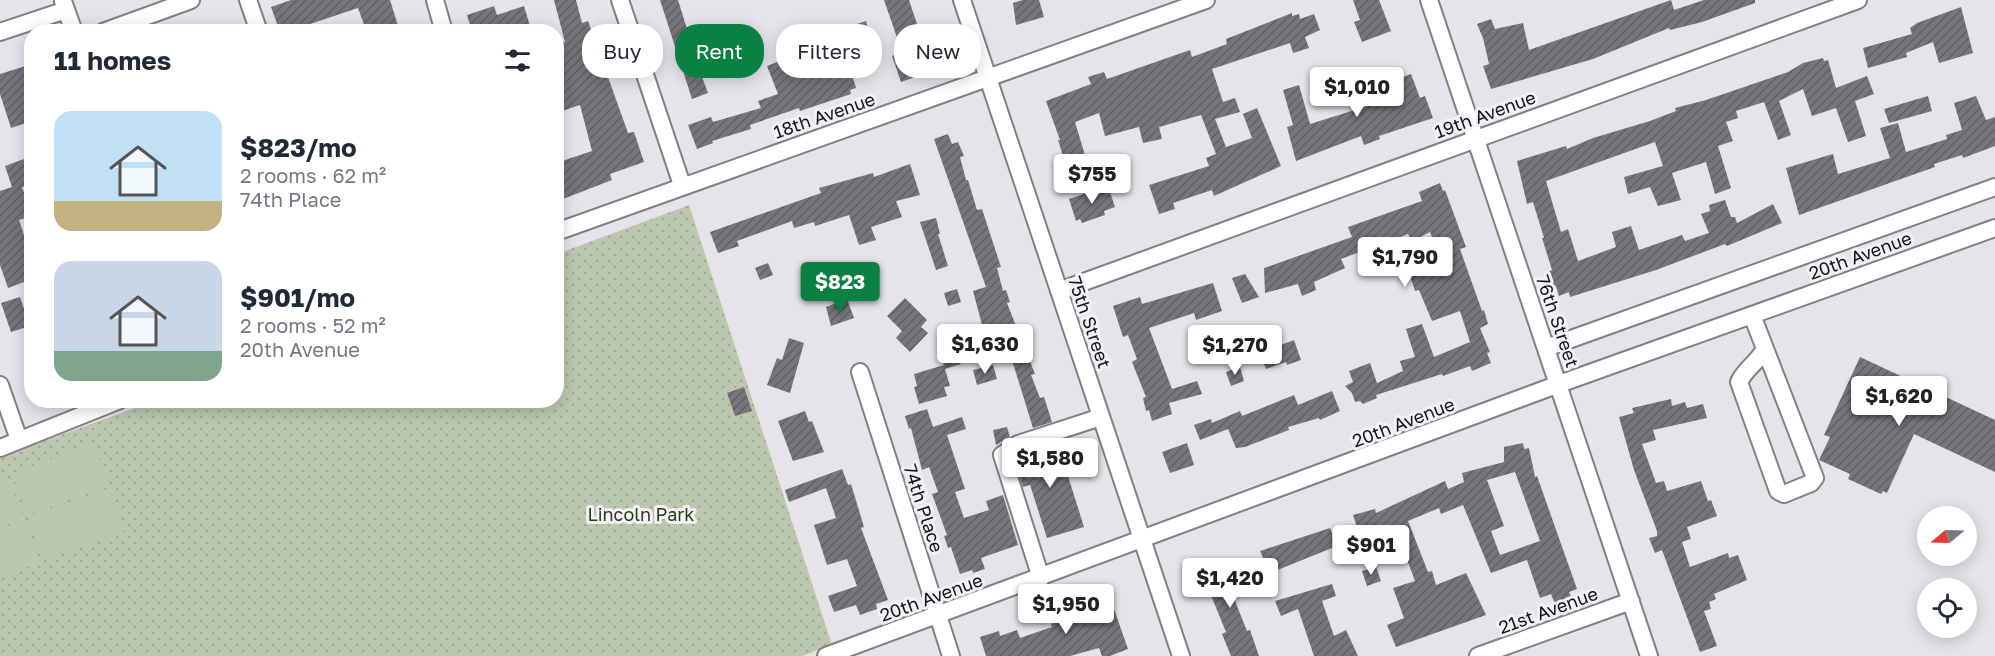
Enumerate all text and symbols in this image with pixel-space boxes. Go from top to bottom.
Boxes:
chip: Buy [582,24,663,78]
chip: Rent [675,24,764,78]
chip: Filters [776,24,882,78]
chip: New [894,24,981,78]
icon: filters [501,44,534,77]
text: 11 homes [54,45,171,76]
pin: $1,010 [1308,67,1406,118]
text: $1,010 [1324,74,1390,98]
street label: 19th Avenue [1431,86,1539,142]
street label: 18th Avenue [770,87,878,143]
text: $823/mo [240,132,357,163]
icon: home [102,135,174,207]
pin: $755 [1056,154,1128,205]
text: $755 [1068,161,1116,185]
text: 2 rooms · 62 m² [240,163,386,187]
text: 74th Place [240,187,341,211]
street label: 20th Avenue [1806,226,1914,284]
pin: $1,790 [1356,237,1454,288]
text: $1,790 [1372,244,1438,268]
pin: $823 [804,262,876,313]
text: $823 [815,269,865,293]
street label: 76th Street [1532,272,1584,370]
street label: 75th Street [1064,273,1116,371]
text: $901/mo [240,282,355,313]
icon: home [102,285,174,357]
text: 2 rooms · 52 m² [240,313,386,337]
pin: $1,630 [936,324,1034,375]
pin: $1,270 [1186,325,1284,376]
text: $1,630 [951,331,1019,355]
text: $1,270 [1202,332,1268,356]
text: 20th Avenue [240,337,360,361]
pin: $1,620 [1850,376,1948,427]
text: $1,620 [1865,383,1933,407]
street label: 20th Avenue [1349,392,1457,452]
pin: $1,580 [1001,438,1099,489]
text: $1,580 [1016,445,1084,469]
street label: 74th Place [899,461,949,555]
park label: Lincoln Park [587,503,695,525]
north arrow [1917,506,1977,566]
map controls [1917,506,1977,638]
pin: $901 [1335,525,1407,576]
text: $901 [1346,532,1396,556]
pin: $1,420 [1181,558,1279,609]
text: $1,420 [1196,565,1264,589]
street label: 20th Avenue [877,568,985,626]
button: locate [1917,578,1977,638]
street label: 21st Avenue [1495,582,1601,638]
pin: $1,950 [1017,584,1115,635]
text: $1,950 [1032,591,1100,615]

